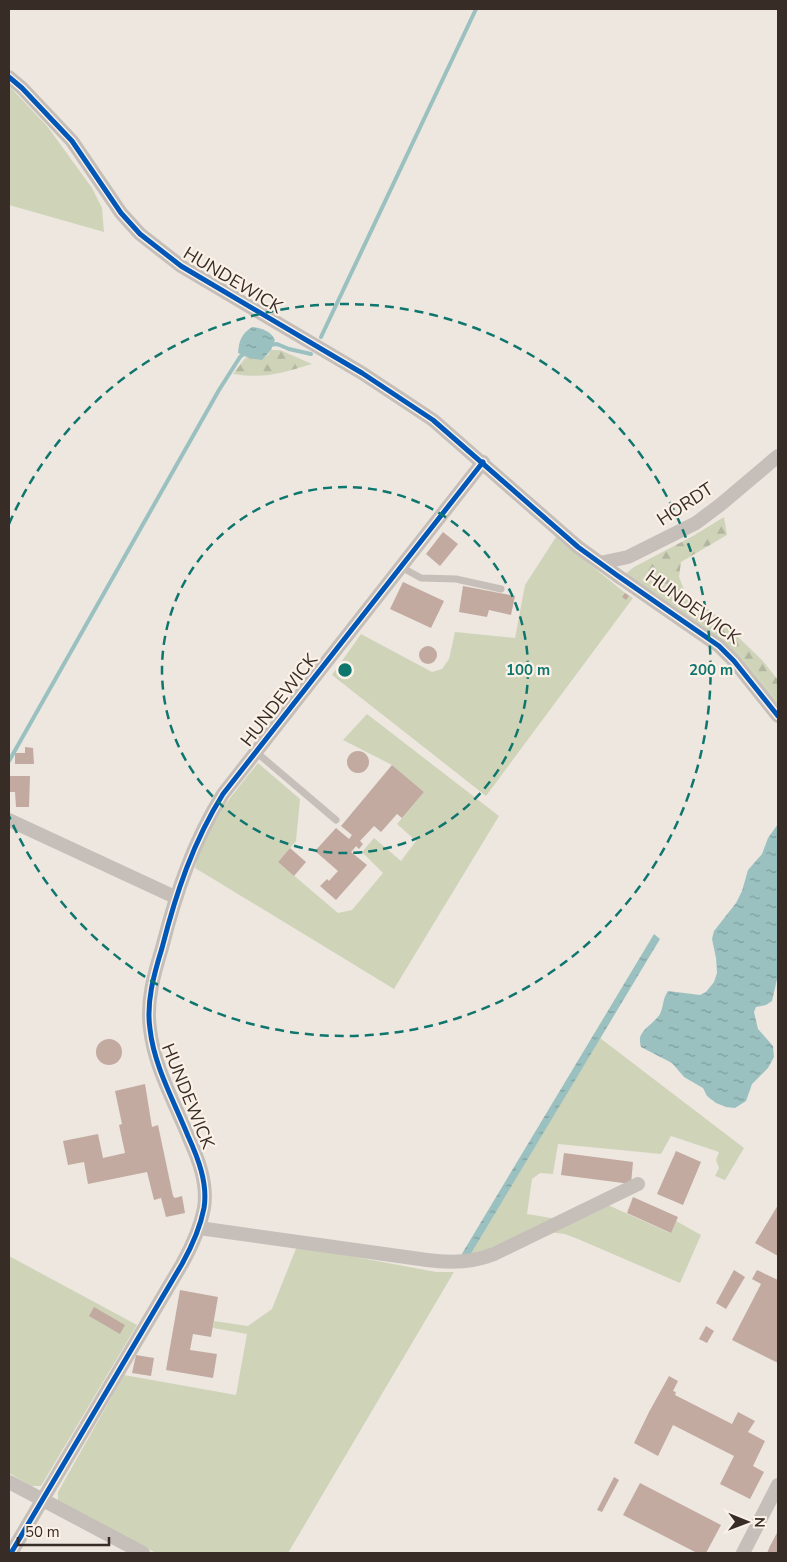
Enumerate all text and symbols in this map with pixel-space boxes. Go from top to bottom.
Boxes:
street label: HUNDEWICK [179,241,288,319]
street label: HORDT [652,477,718,531]
street label: HUNDEWICK [641,564,746,650]
street label: HUNDEWICK [235,648,323,751]
text: 100 m [506,660,550,680]
text: 200 m [689,660,733,680]
centre of rings [336,661,354,679]
street label: HUNDEWICK [156,1040,220,1153]
north arrow [722,1497,772,1547]
scale bar [18,1514,109,1546]
text: N [750,1517,769,1528]
text: 50 m [25,1522,60,1542]

